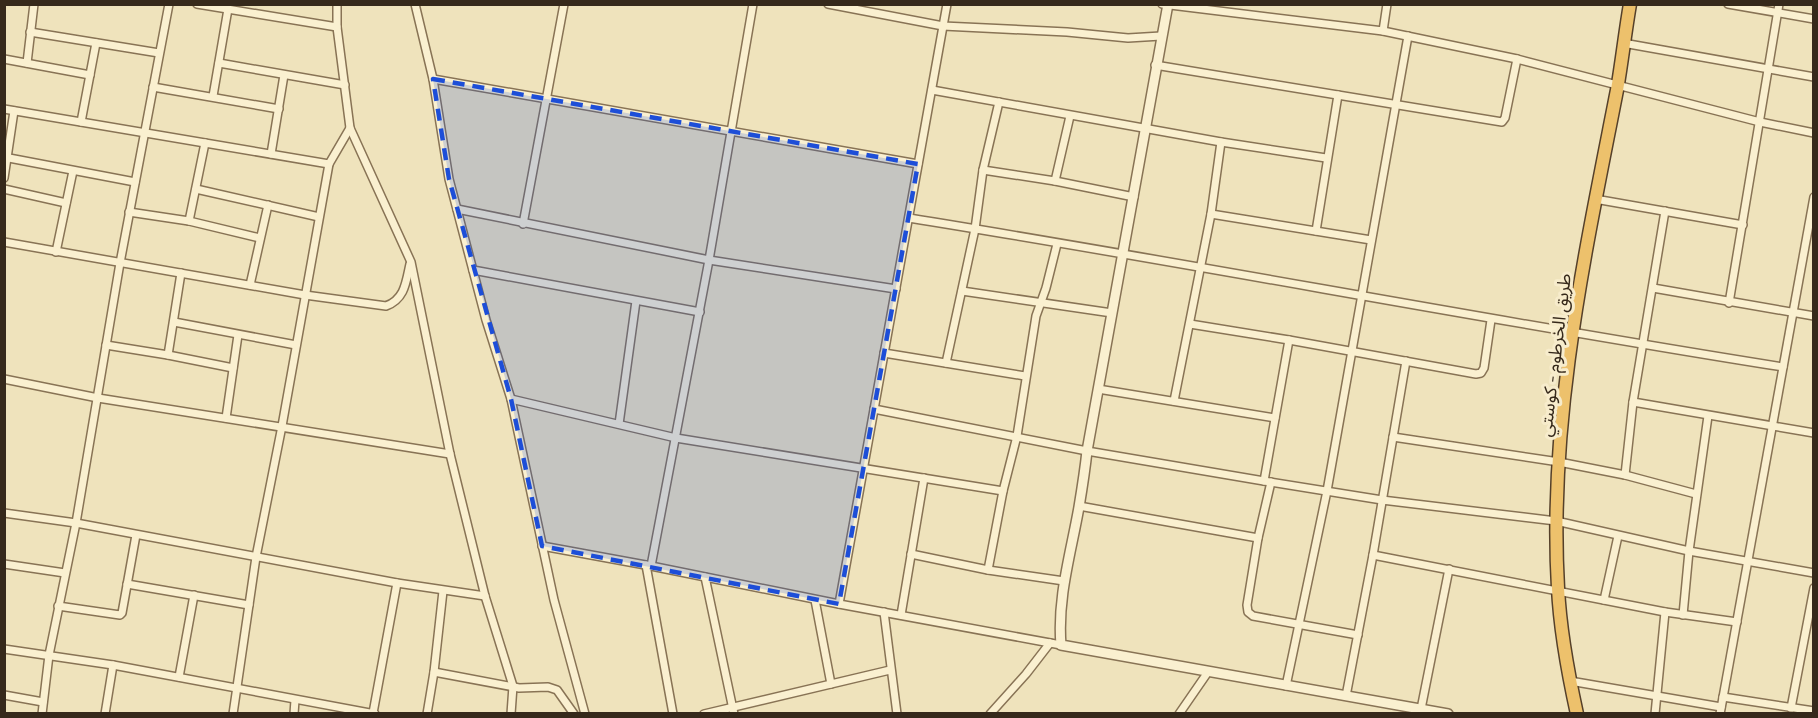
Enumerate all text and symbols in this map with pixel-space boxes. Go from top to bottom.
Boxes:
street label: طريق الخرطوم - كوستي [1532,272,1579,438]

